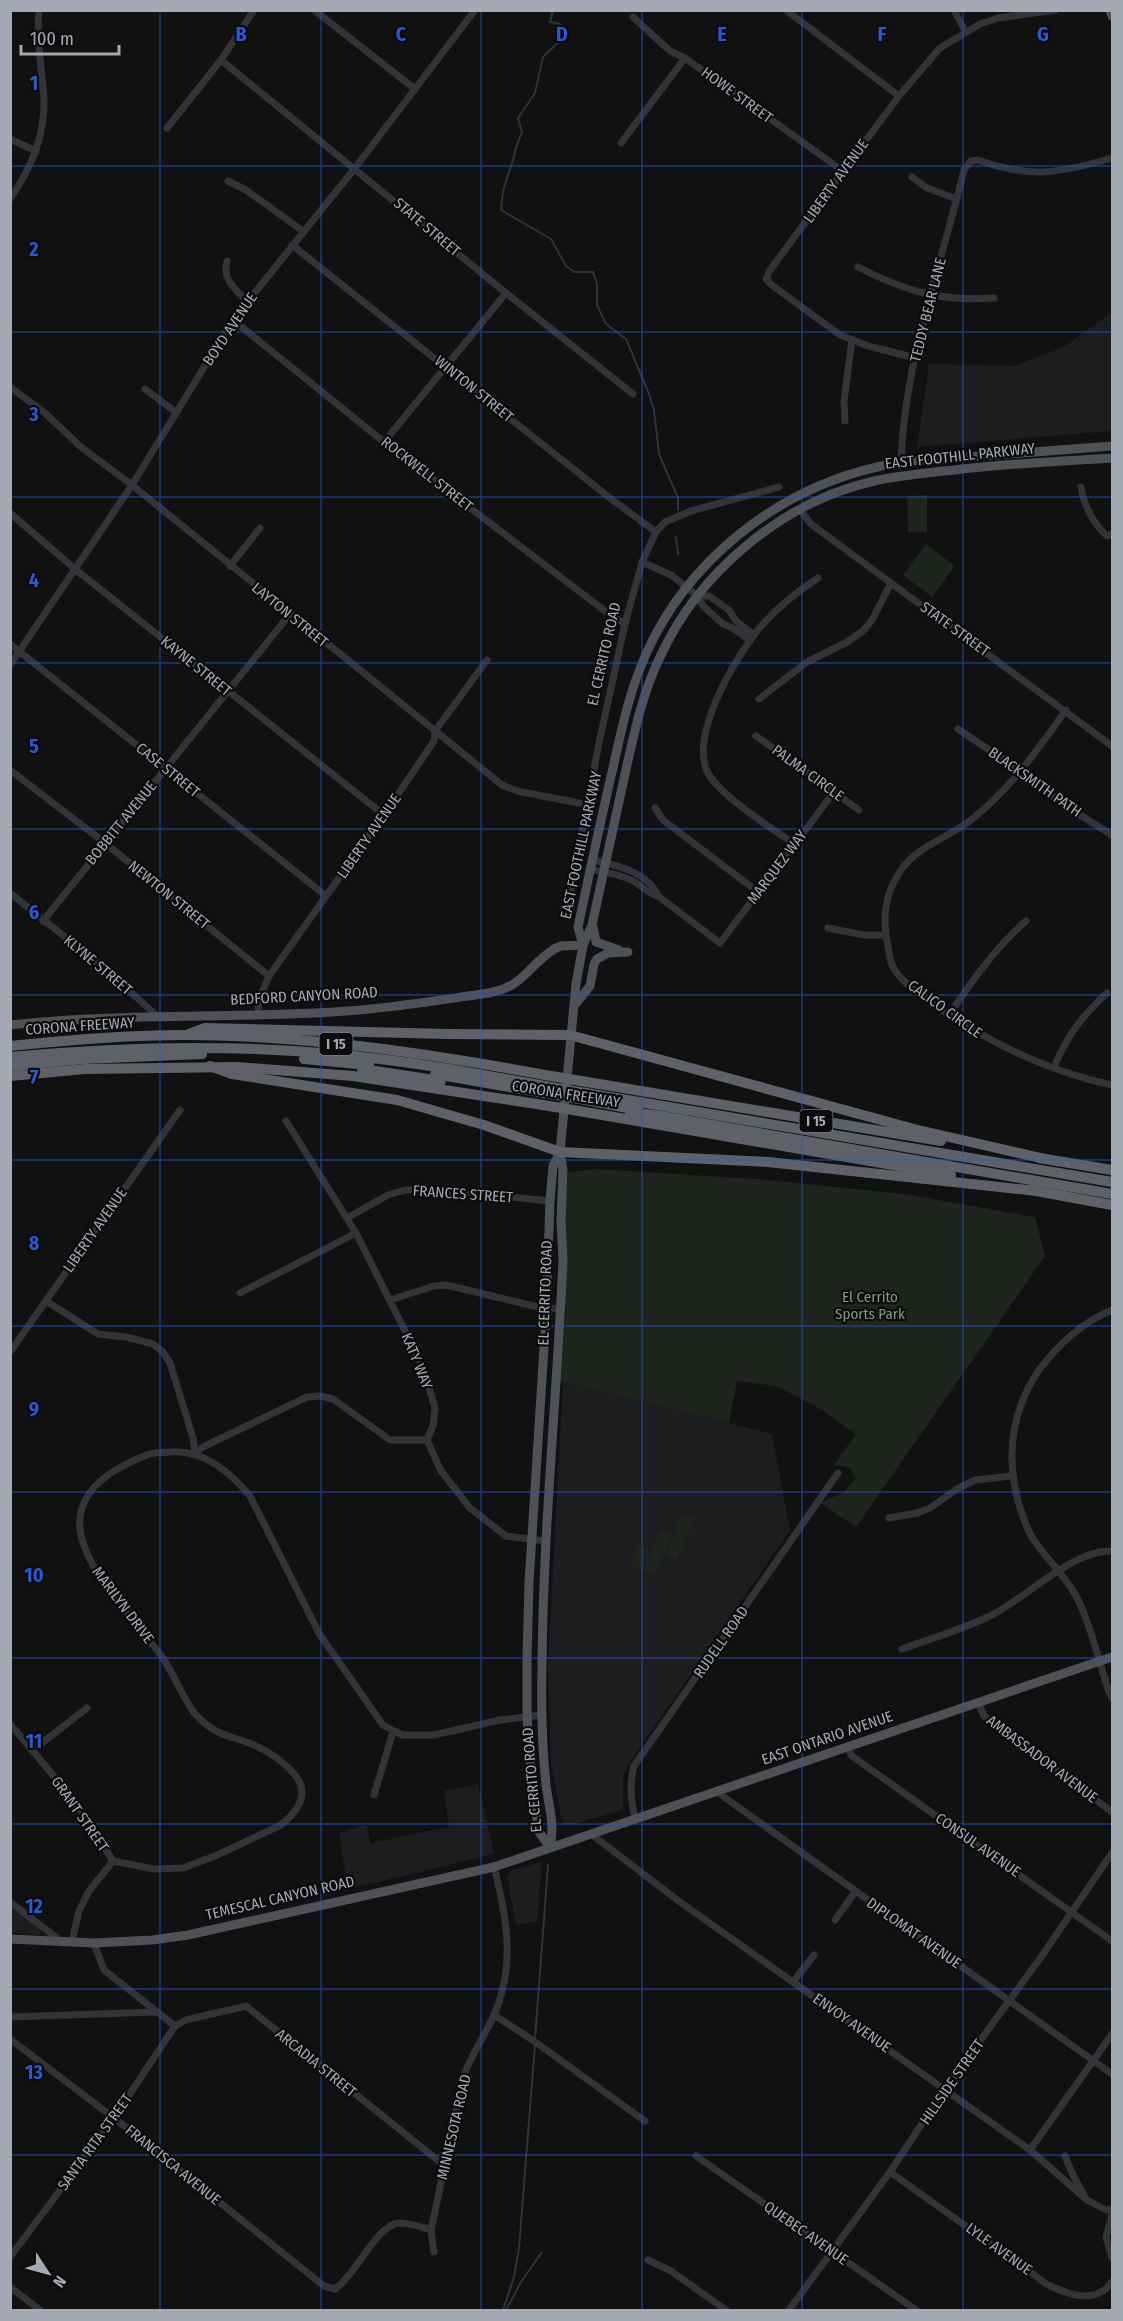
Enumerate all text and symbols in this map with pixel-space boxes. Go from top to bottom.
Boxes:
scale bar [21,18,118,56]
text: B [235,22,247,46]
text: C [396,22,407,46]
text: D [556,22,568,46]
text: E [717,22,727,46]
text: F [878,22,887,46]
text: G [1037,22,1049,46]
text: 100 m [30,28,74,50]
street label: HOWE STREET [698,63,776,127]
text: 1 [30,71,38,95]
street label: LIBERTY AVENUE [800,136,872,226]
street label: STATE STREET [390,194,464,260]
text: 2 [28,237,39,261]
street label: TEDDY BEAR LANE [906,256,950,364]
street label: BOYD AVENUE [199,289,261,369]
street label: WINTON STREET [431,352,517,426]
text: 3 [28,402,39,426]
street label: ROCKWELL STREET [378,433,476,515]
street label: EAST FOOTHILL PARKWAY [884,439,1036,473]
text: 4 [29,568,39,592]
street label: LAYTON STREET [248,579,332,651]
street label: STATE STREET [917,598,993,660]
street label: EL CERRITO ROAD [583,601,625,707]
street label: KAYNE STREET [157,632,235,700]
text: 5 [29,734,39,758]
street label: CASE STREET [133,739,204,801]
street label: PALMA CIRCLE [769,741,847,805]
street label: BLACKSMITH PATH [985,743,1085,821]
street label: EAST FOOTHILL PARKWAY [557,769,606,921]
street label: BOBBITT AVENUE [82,777,160,869]
street label: LIBERTY AVENUE [333,790,405,882]
street label: MARQUEZ WAY [743,826,811,908]
street label: NEWTON STREET [125,857,213,933]
text: 6 [29,900,39,924]
street label: KLYNE STREET [60,931,136,999]
street label: CALICO CIRCLE [904,976,986,1042]
street label: BEDFORD CANYON ROAD [230,983,378,1009]
street label: CORONA FREEWAY [25,1013,136,1039]
road number: I 15 [320,1033,352,1055]
text: 7 [30,1065,39,1089]
street label: CORONA FREEWAY [511,1077,622,1112]
road number: I 15 [800,1110,832,1132]
street label: FRANCES STREET [412,1182,514,1206]
street label: LIBERTY AVENUE [59,1184,131,1276]
text: 8 [29,1231,40,1255]
street label: EL CERRITO ROAD [534,1240,556,1346]
park label: El Cerrito Sports Park [835,1288,905,1323]
street label: KATY WAY [398,1330,437,1392]
text: 9 [29,1397,39,1421]
text: 10 [24,1563,44,1587]
street label: MARILYN DRIVE [88,1563,158,1647]
street label: RUDELL ROAD [690,1603,752,1681]
street label: EAST ONTARIO AVENUE [759,1707,895,1769]
street label: AMBASSADOR AVENUE [983,1711,1101,1807]
street label: EL CERRITO ROAD [518,1727,546,1833]
text: 11 [26,1729,42,1753]
street label: GRANT STREET [48,1773,112,1855]
street label: CONSUL AVENUE [932,1809,1024,1881]
street label: TEMESCAL CANYON ROAD [204,1872,356,1924]
text: 12 [25,1894,43,1918]
street label: DIPLOMAT AVENUE [863,1894,965,1972]
street label: ENVOY AVENUE [810,1990,894,2056]
street label: ARCADIA STREET [272,2025,360,2101]
street label: HILLSIDE STREET [916,2036,988,2128]
text: 13 [25,2060,43,2084]
street label: MINNESOTA ROAD [433,2073,475,2181]
street label: SANTA RITA STREET [54,2090,136,2194]
street label: FRANCISCA AVENUE [122,2121,224,2209]
street label: QUEBEC AVENUE [760,2197,852,2269]
street label: LYLE AVENUE [962,2219,1036,2279]
north arrow [18,2243,78,2303]
text: N [49,2272,70,2291]

